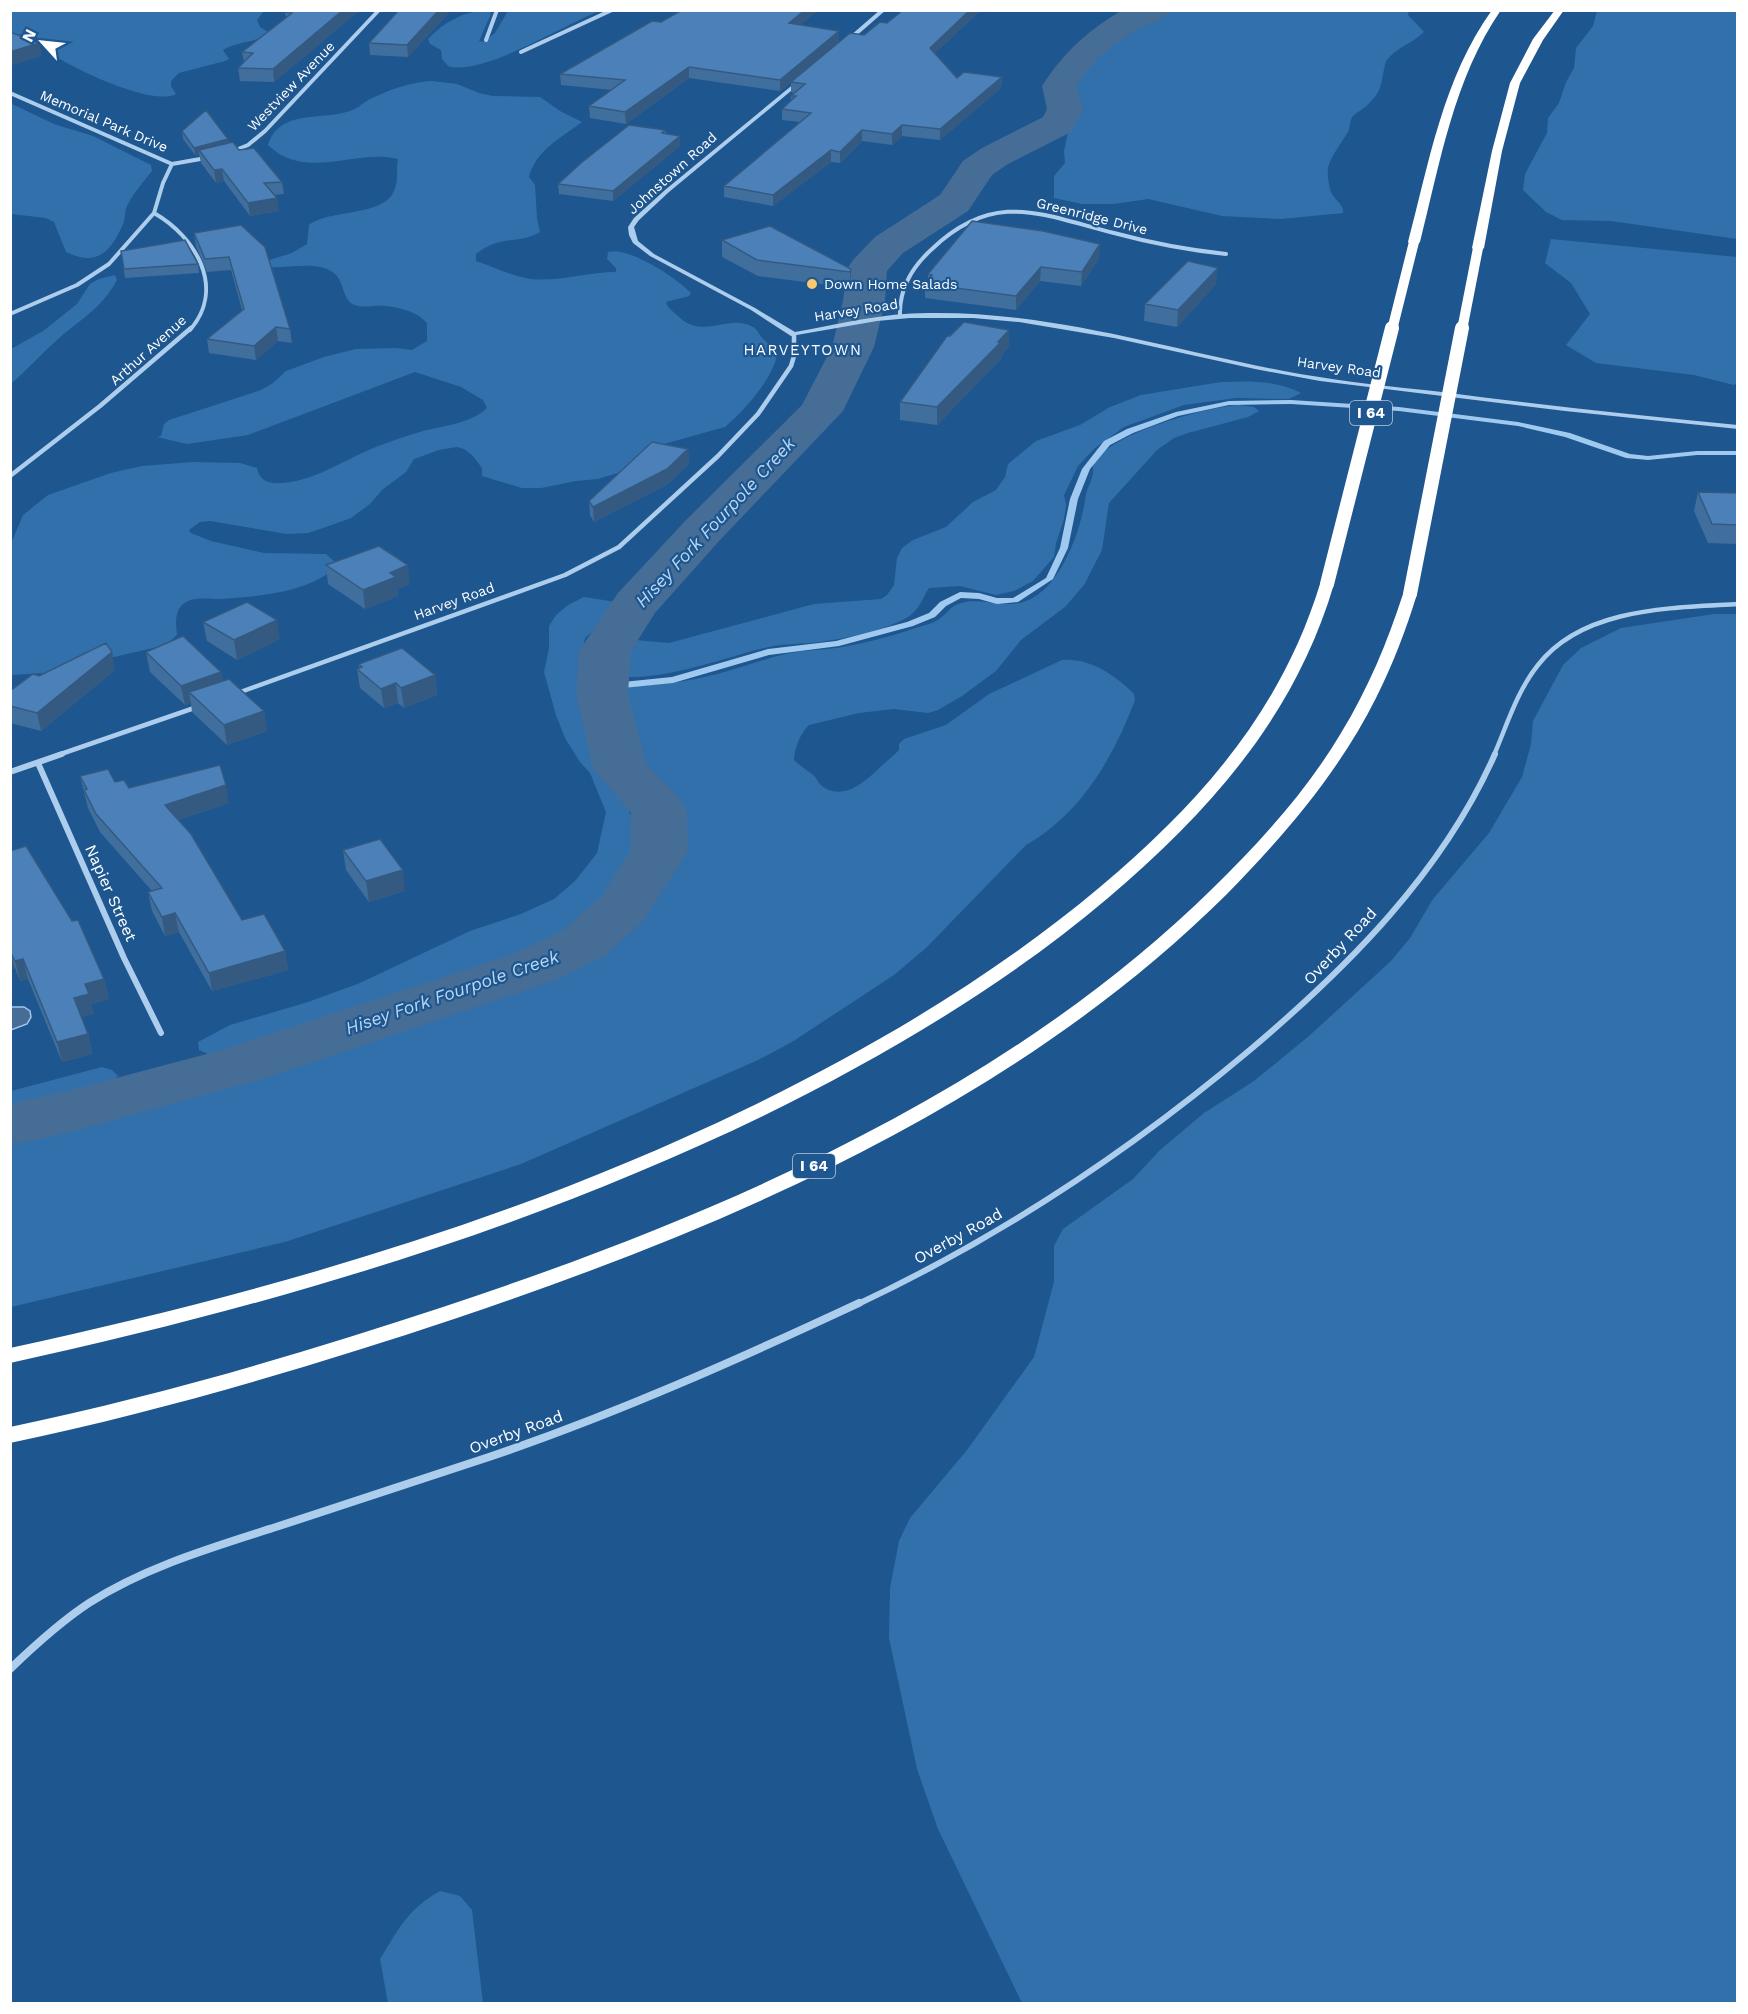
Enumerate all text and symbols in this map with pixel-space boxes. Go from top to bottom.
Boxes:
north arrow [12,12,72,72]
text: N [18,26,40,45]
street label: Westview Avenue [244,38,338,134]
street label: Memorial Park Drive [38,87,170,155]
street label: Johnstown Road [624,129,720,217]
street label: Greenridge Drive [1035,194,1149,238]
place label: Down Home Salads [824,276,957,292]
marker: Down Home Salads [805,277,819,291]
street label: Harvey Road [813,295,899,325]
street label: Arthur Avenue [107,312,189,388]
district label: HARVEYTOWN [744,341,862,359]
street label: Harvey Road [1296,353,1382,381]
road number: I 64 [1350,401,1392,425]
water label: Hisey Fork Fourpole Creek [631,432,800,611]
street label: Harvey Road [411,579,497,623]
street label: Napier Street [81,842,141,945]
street label: Overby Road [1300,904,1380,988]
water label: Hisey Fork Fourpole Creek [342,945,563,1038]
road number: I 64 [793,1154,835,1178]
street label: Overby Road [910,1204,1006,1268]
street label: Overby Road [467,1406,565,1458]

